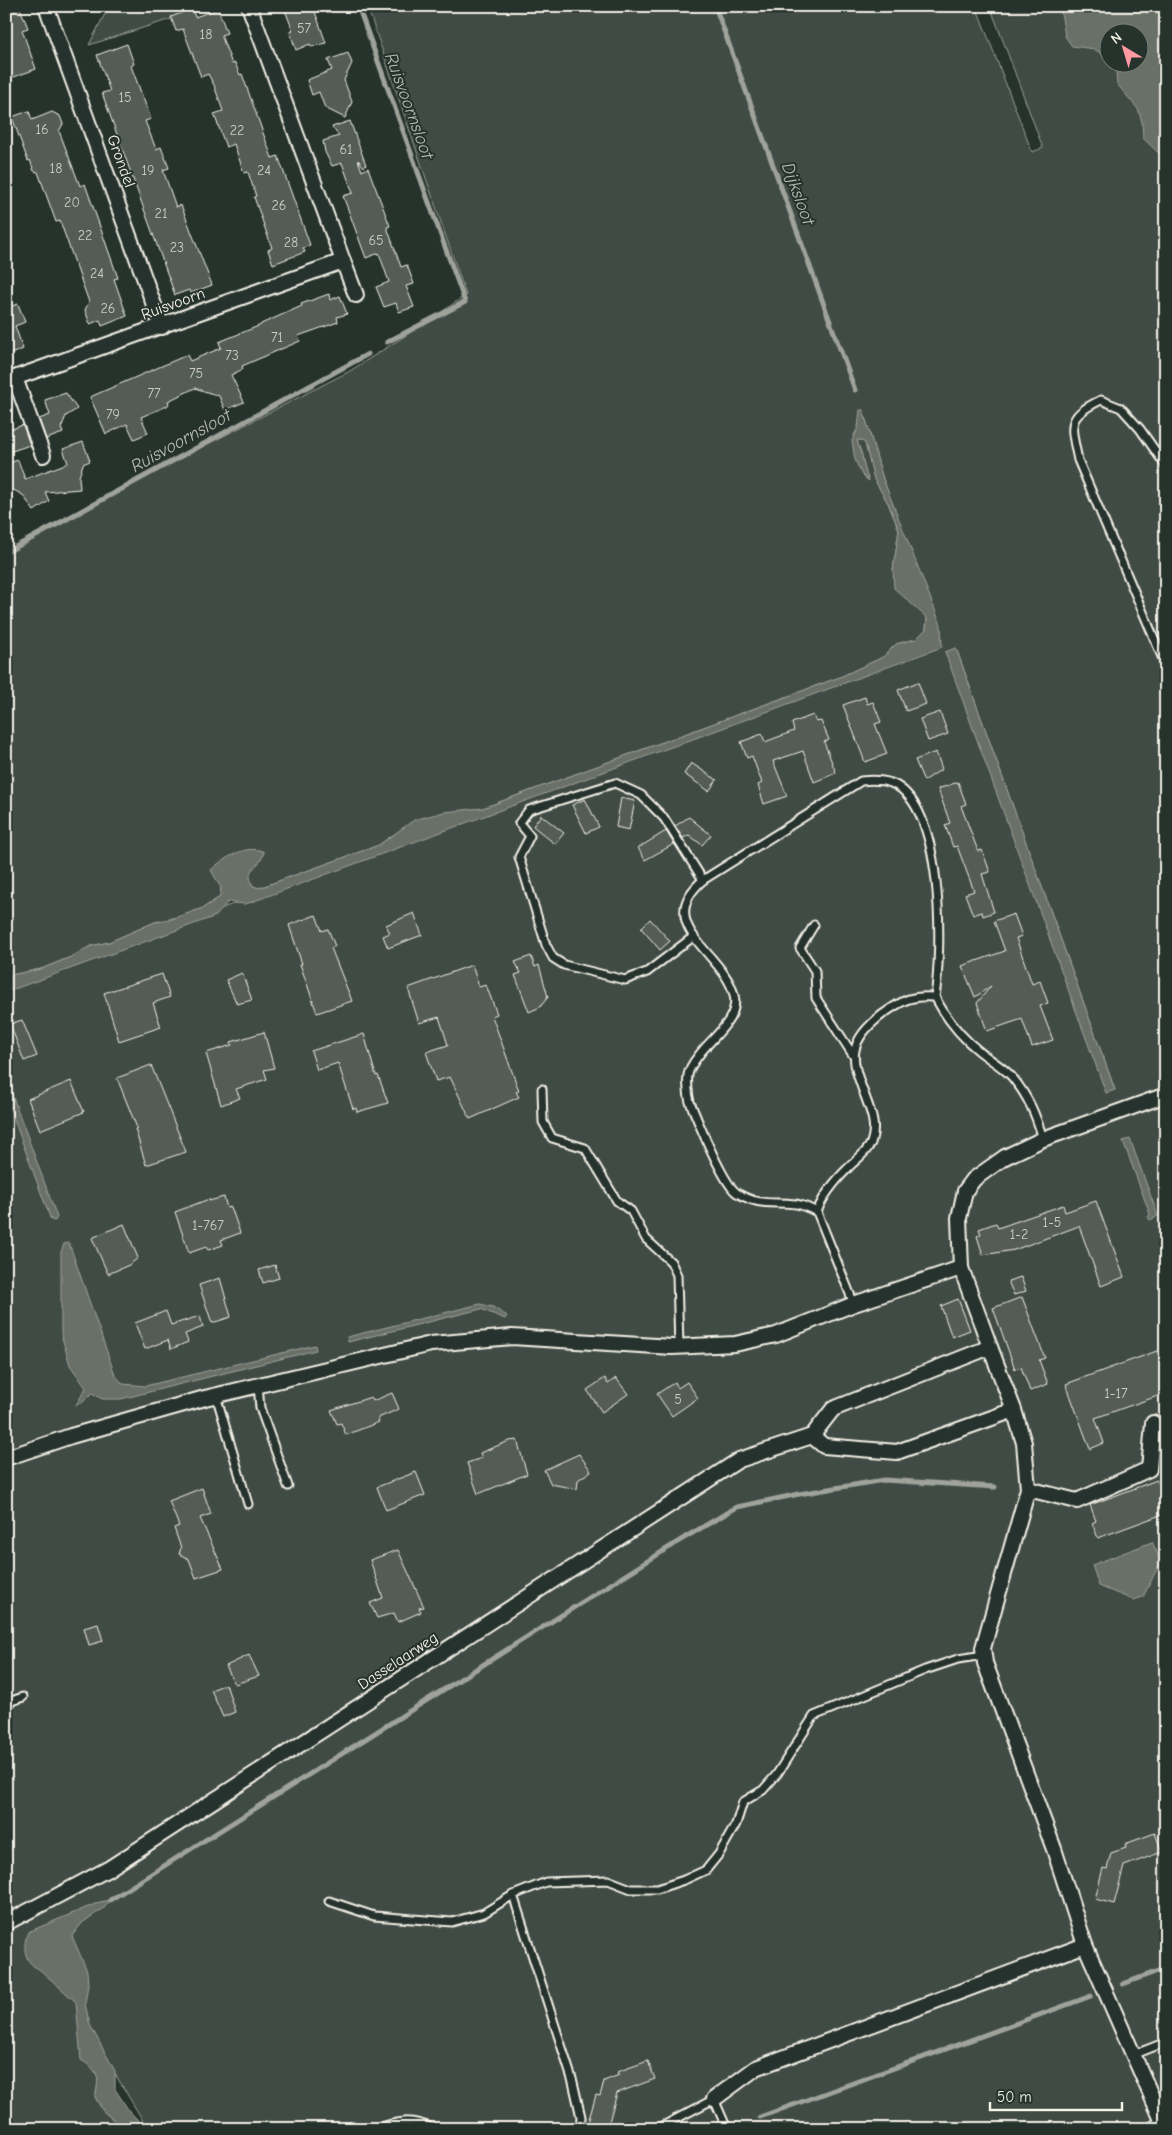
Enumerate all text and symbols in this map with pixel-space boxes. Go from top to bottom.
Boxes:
house number: 57 [297,20,311,37]
north arrow [1100,22,1150,72]
house number: 18 [200,26,212,43]
text: N [1107,29,1125,48]
water label: Ruisvoornsloot [380,50,438,163]
house number: 15 [118,89,132,106]
house number: 16 [35,121,49,138]
house number: 22 [230,122,244,139]
street label: Grondel [103,132,139,190]
house number: 61 [339,141,353,158]
house number: 18 [50,160,62,177]
water label: Dijksloot [777,160,819,229]
house number: 19 [142,162,154,179]
house number: 24 [257,162,271,179]
house number: 20 [64,194,80,211]
house number: 26 [272,197,286,214]
house number: 21 [155,205,167,222]
house number: 22 [78,227,92,244]
house number: 65 [368,232,384,249]
house number: 28 [284,234,298,251]
house number: 23 [170,239,184,256]
house number: 24 [90,265,104,282]
street label: Ruisvoorn [139,284,207,324]
house number: 26 [101,300,115,317]
house number: 71 [271,329,283,346]
house number: 73 [225,347,239,364]
house number: 75 [189,365,203,382]
house number: 77 [147,385,161,402]
water label: Ruisvoornsloot [127,404,236,477]
house number: 79 [106,406,120,423]
house number: 1-5 [1043,1214,1061,1231]
house number: 1-767 [192,1217,224,1234]
house number: 1-2 [1010,1226,1028,1243]
house number: 1-17 [1104,1385,1128,1402]
house number: 5 [674,1391,682,1408]
street label: Dasselaarweg [355,1628,441,1694]
scale bar [990,2080,1122,2112]
text: 50 m [997,2088,1032,2106]

